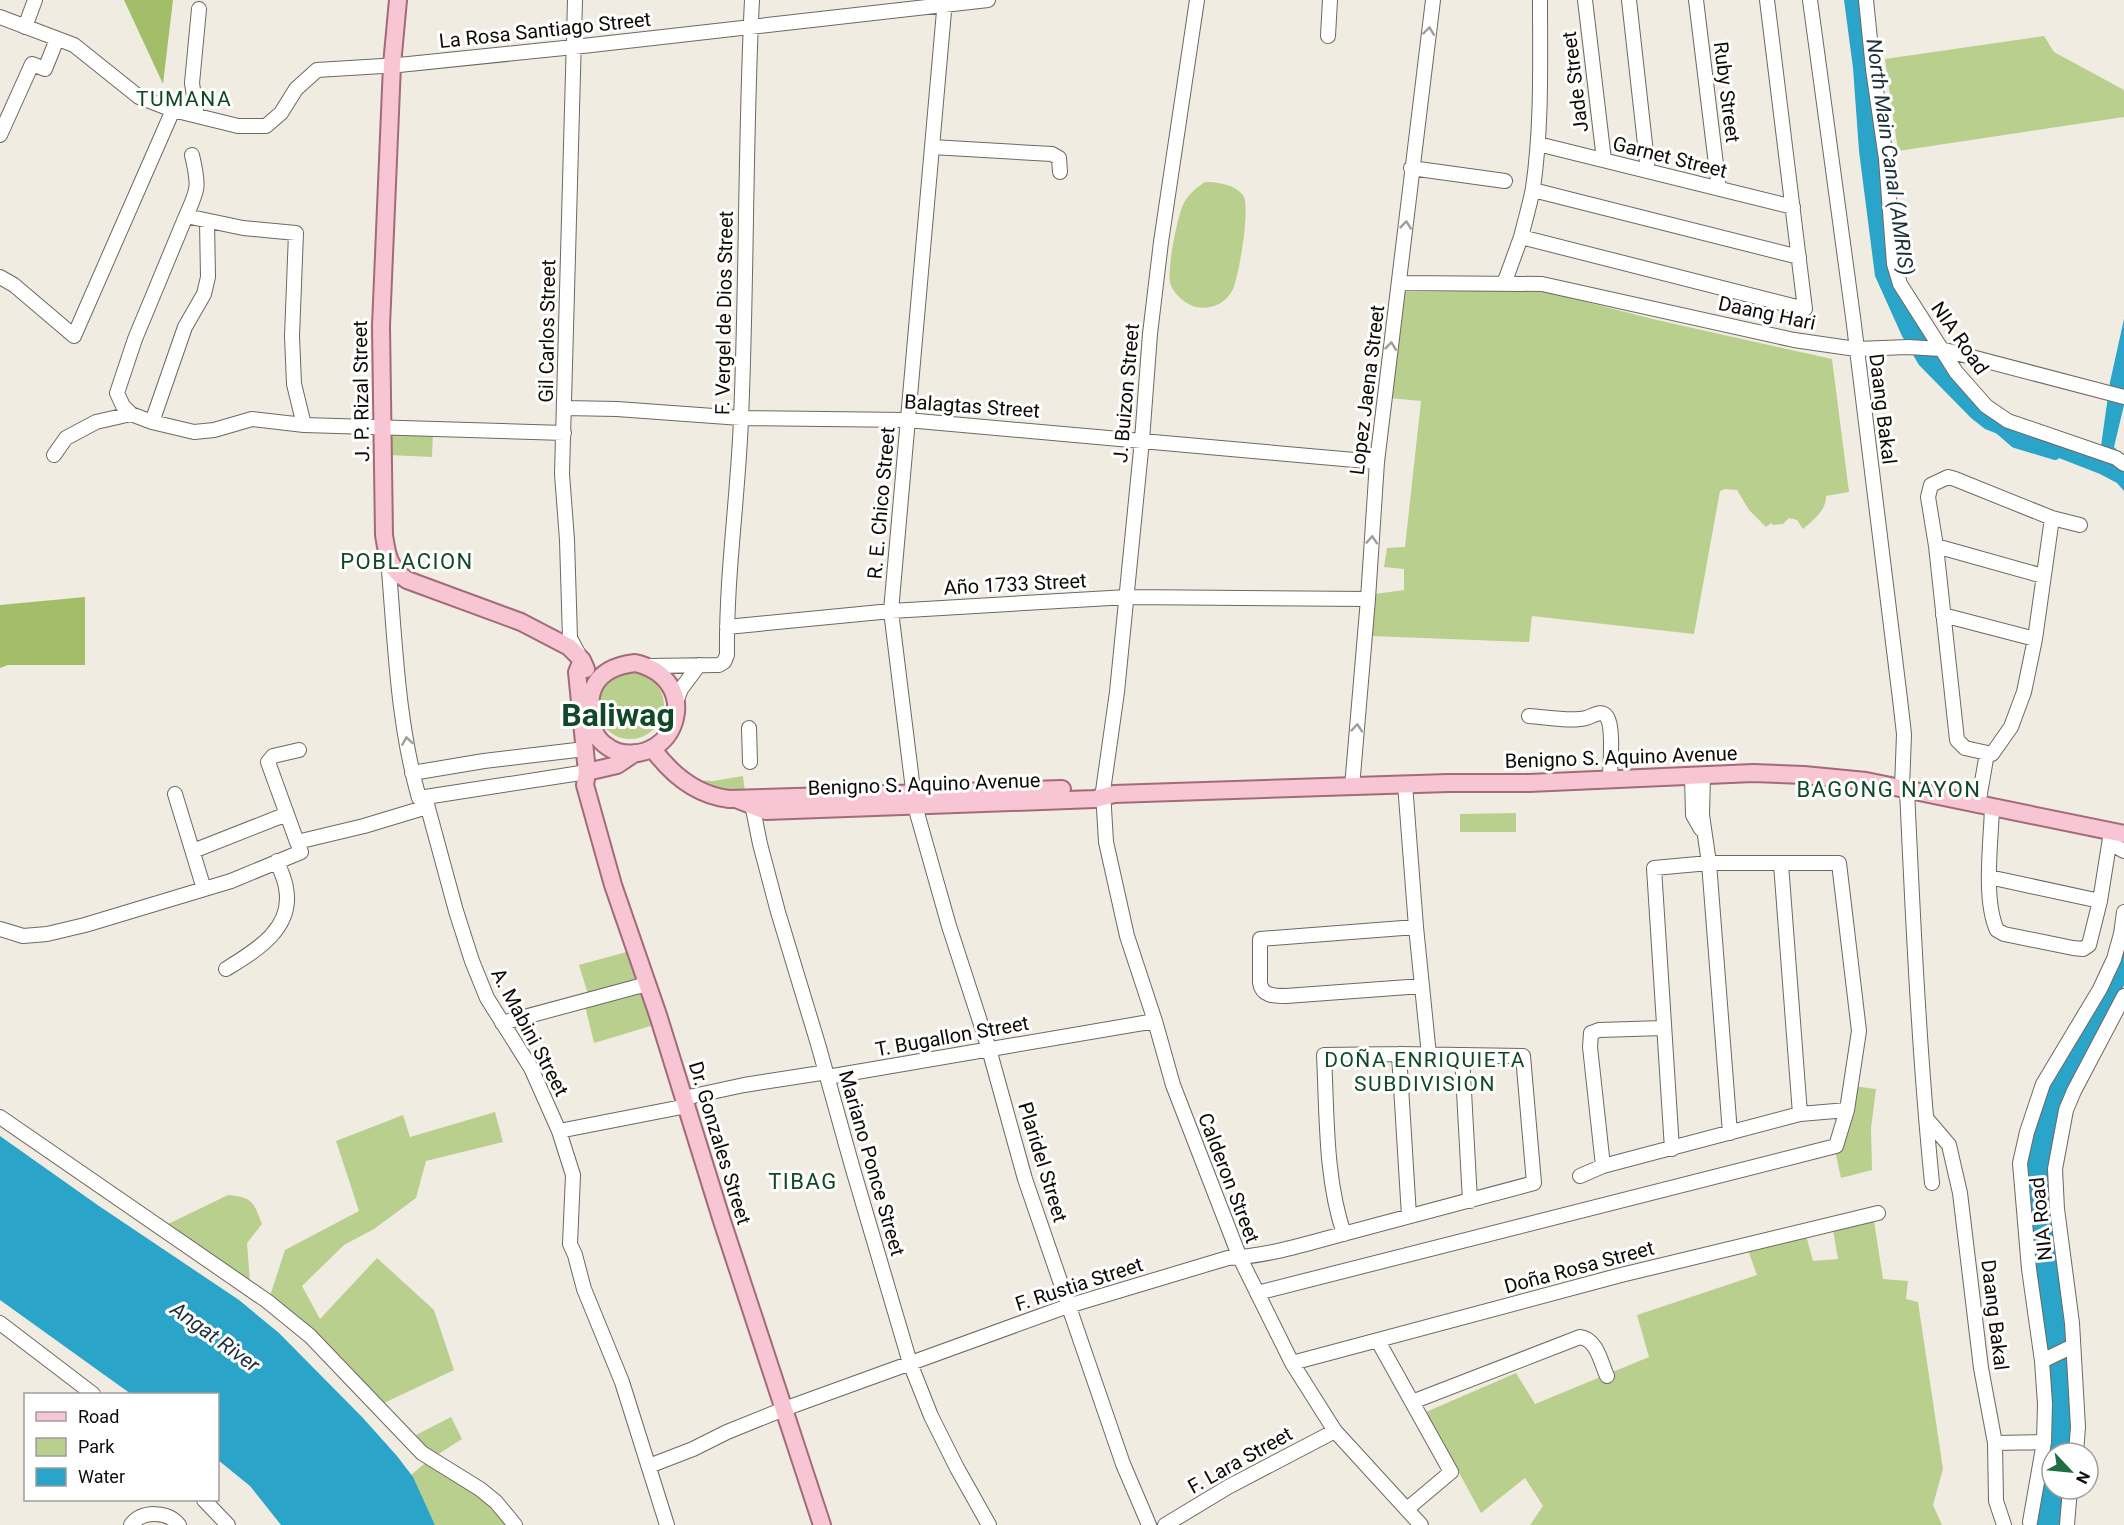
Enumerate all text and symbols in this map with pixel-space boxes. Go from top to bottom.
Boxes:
street label: La Rosa Santiago Street [438,7,652,53]
one-way arrow [1423,26,1435,36]
street label: Jade Street [1557,30,1593,134]
water label: North Main Canal (AMRIS) [1861,37,1919,277]
street label: Ruby Street [1709,40,1745,144]
district label: TUMANA [136,87,232,111]
street label: Garnet Street [1610,131,1730,183]
street label: F. Vergel de Dios Street [710,211,738,415]
one-way arrow [1399,220,1412,229]
street label: Gil Carlos Street [534,259,560,403]
street label: Daang Hari [1716,291,1818,335]
street label: NIA Road [1926,297,1994,379]
street label: Lopez Jaena Street [1345,304,1389,476]
street label: J. P. Rizal Street [348,320,374,462]
street label: J. Buizon Street [1108,322,1144,464]
one-way arrow [1384,342,1397,351]
street label: Daang Bakal [1864,352,1902,466]
street label: Balagtas Street [903,389,1041,423]
street label: R. E. Chico Street [862,426,900,580]
one-way arrow [1365,536,1378,545]
district label: POBLACION [340,549,474,574]
street label: Año 1733 Street [943,568,1087,600]
district label: Baliwag [561,696,675,734]
one-way arrow [1350,724,1363,733]
one-way arrow [401,736,414,746]
street label: Benigno S. Aquino Avenue [1504,741,1738,773]
street label: Benigno S. Aquino Avenue [807,768,1041,800]
district label: BAGONG NAYON [1796,777,1982,802]
street label: A. Mabini Street [486,964,574,1100]
street label: T. Bugallon Street [873,1011,1031,1061]
district label: DOÑA ENRIQUIETA SUBDIVISION [1324,1048,1526,1096]
street label: Dr. Gonzales Street [684,1059,756,1227]
street label: Mariano Ponce Street [834,1067,910,1259]
street label: Plaridel Street [1013,1099,1073,1225]
street label: Calderon Street [1193,1110,1265,1246]
district label: TIBAG [768,1169,838,1194]
street label: NIA Road [2025,1176,2057,1262]
street label: Doña Rosa Street [1501,1235,1657,1299]
street label: F. Rustia Street [1012,1252,1146,1316]
street label: Daang Bakal [1976,1258,2014,1372]
water label: Angat River [165,1296,265,1378]
legend [24,1393,219,1501]
text: Road [78,1406,119,1427]
street label: F. Lara Street [1184,1421,1296,1499]
text: Park [78,1436,115,1457]
north arrow [2040,1441,2100,1501]
text: Water [78,1466,125,1487]
text: N [2072,1468,2094,1487]

